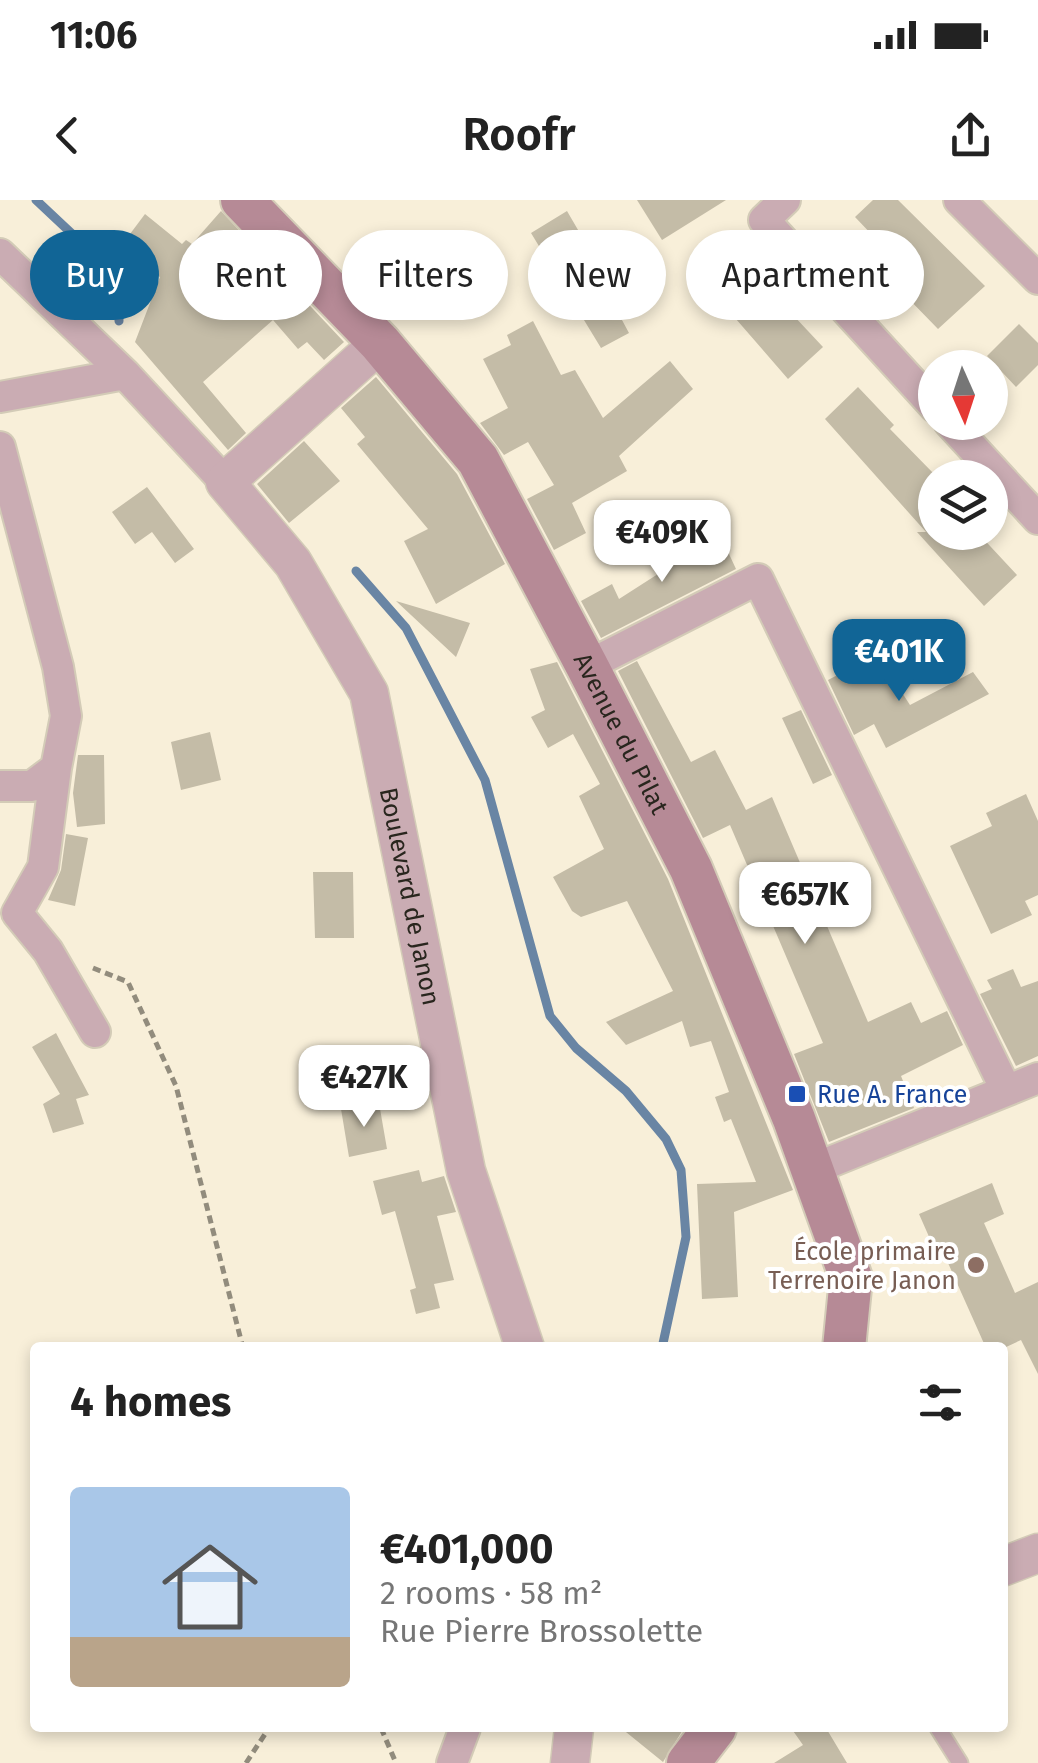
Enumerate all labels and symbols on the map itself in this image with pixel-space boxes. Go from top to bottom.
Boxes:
north arrow [918,350,1008,440]
pin: €409K [592,500,732,585]
pin: €401K [829,619,969,704]
street label: Avenue du Pilat [567,648,675,820]
street label: Boulevard de Janon [373,785,446,1008]
pin: €657K [735,862,875,947]
pin: €427K [294,1045,434,1130]
place label: Rue A. France [817,1080,967,1110]
marker: Rue A. France [786,1083,808,1105]
place label: École primaire Terrenoire Janon [768,1236,956,1296]
marker: École primaire Terrenoire Janon [965,1254,987,1276]

